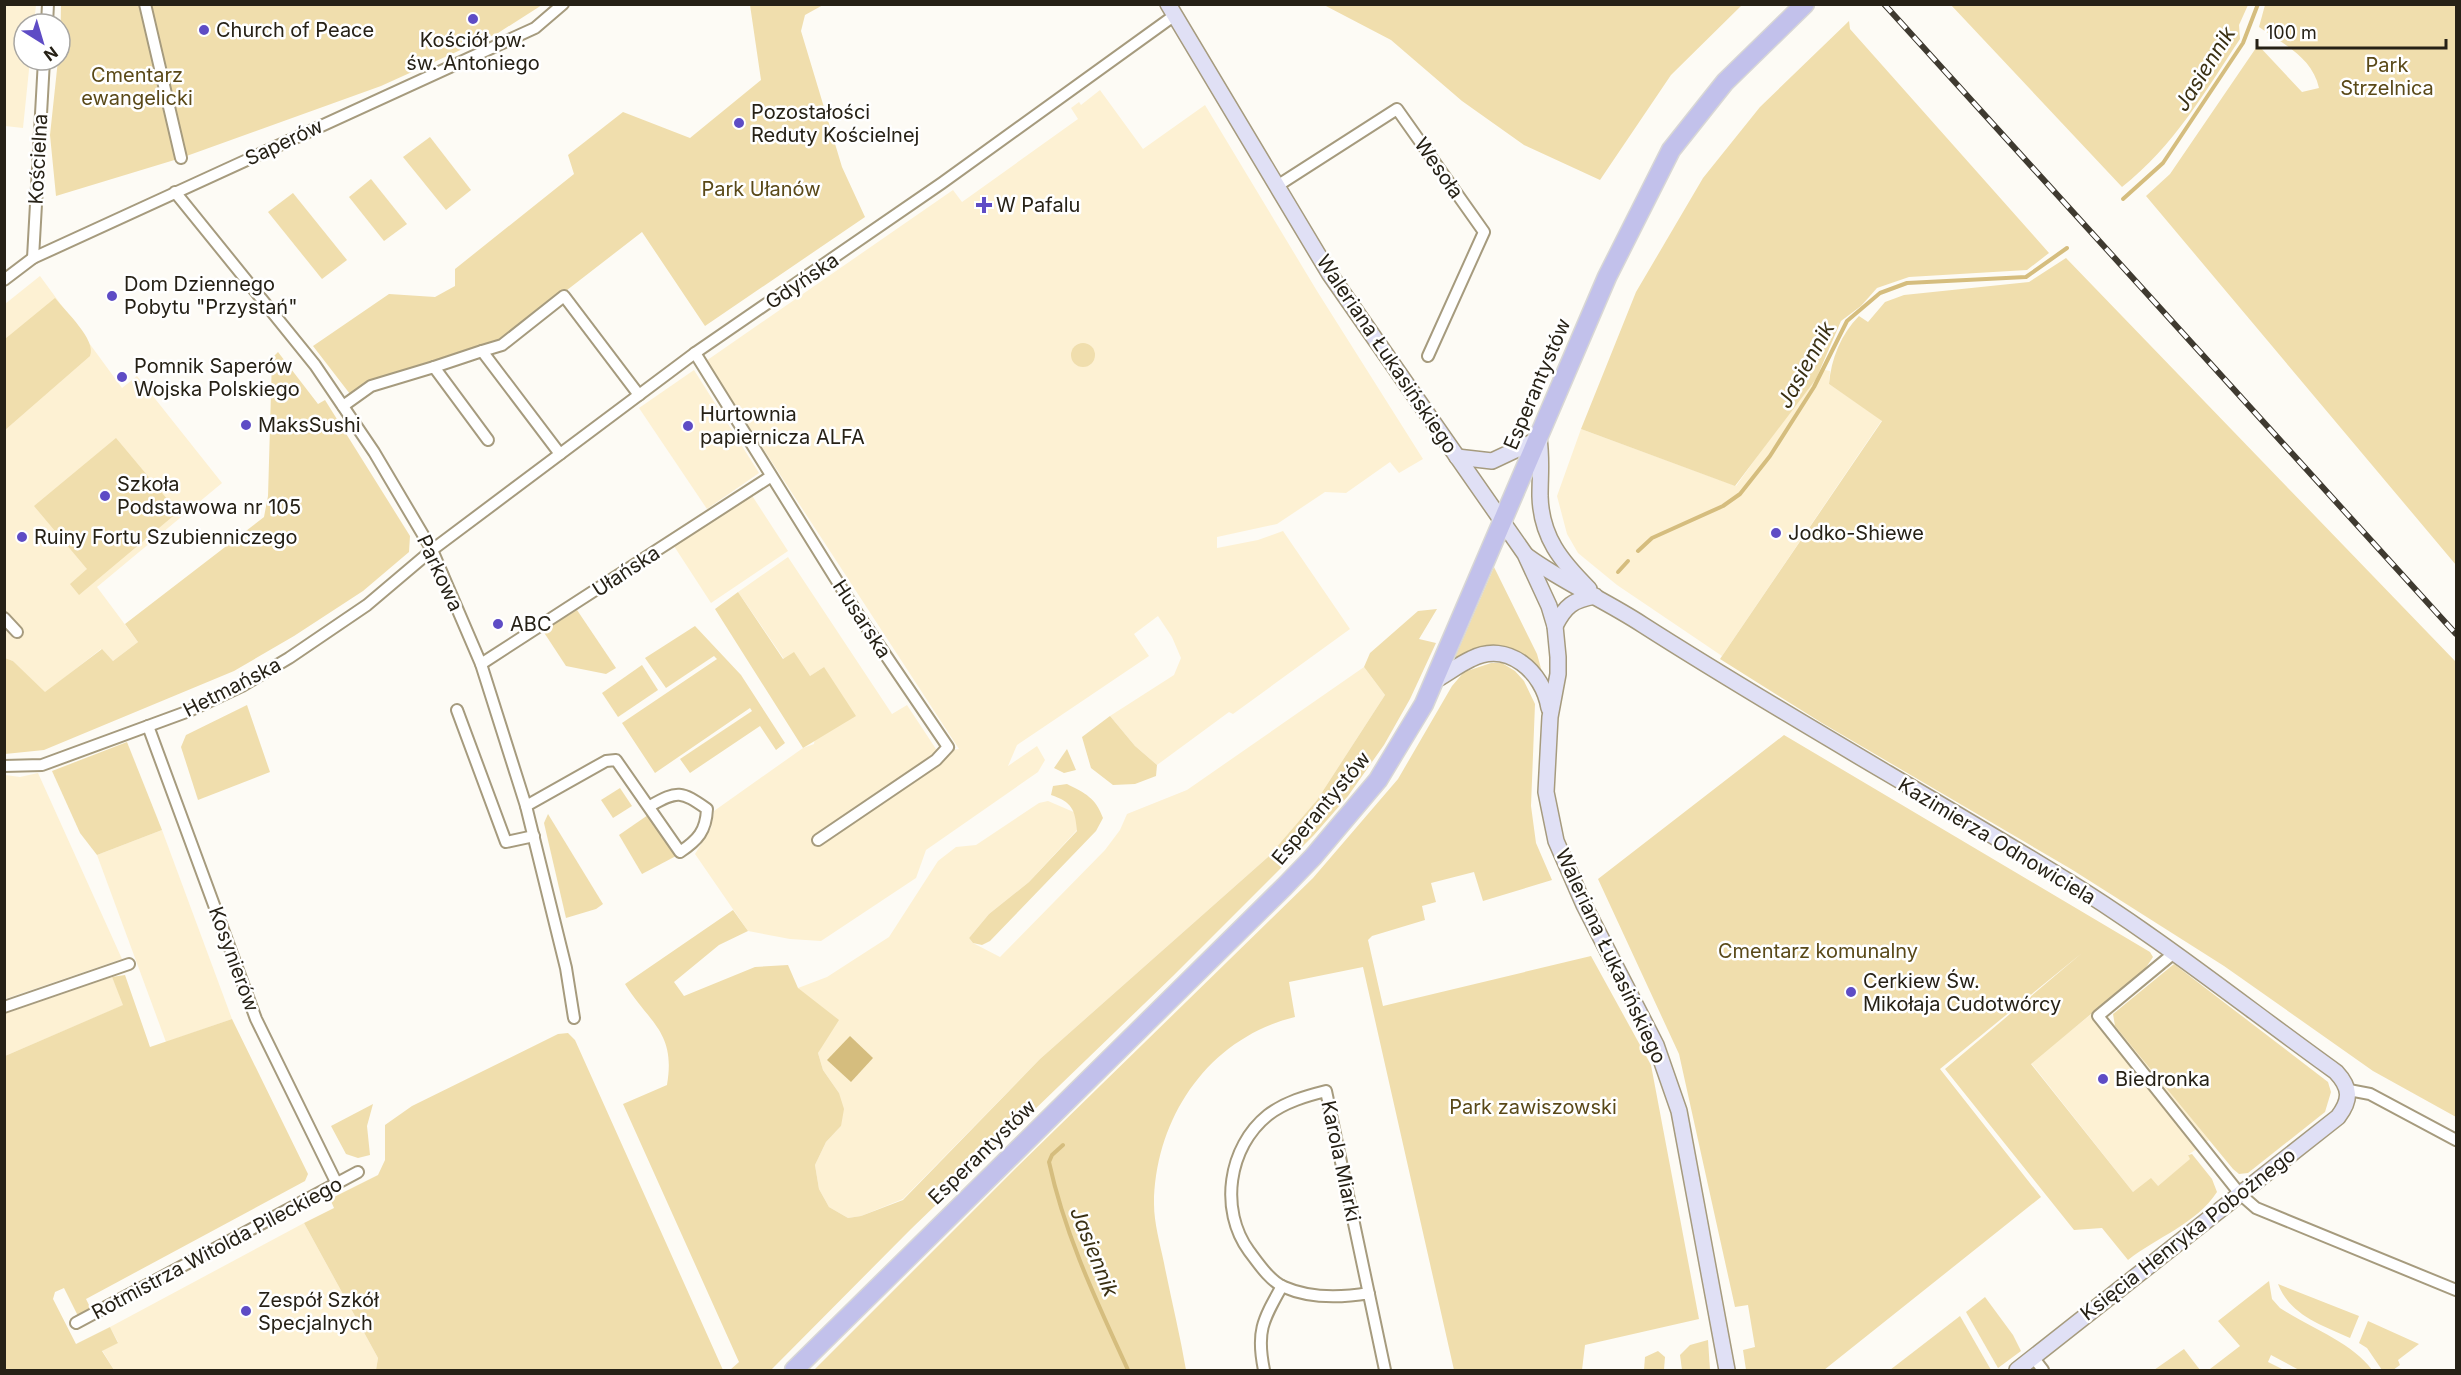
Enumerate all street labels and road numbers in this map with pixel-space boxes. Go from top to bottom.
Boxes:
street label: Kościelna [24,113,52,205]
street label: Saperów [241,114,327,170]
street label: Wesoła [1409,133,1469,203]
street label: Gdyńska [761,248,843,314]
street label: Waleriana Łukasińskiego [1311,250,1463,458]
street label: Esperantystów [1499,315,1575,453]
street label: Parkowa [412,531,468,615]
street label: Ułańska [588,540,664,602]
street label: Husarska [828,575,896,663]
street label: Hetmańska [179,652,285,722]
street label: Esperantystów [1267,747,1375,869]
street label: Kazimierza Odnowiciela [1894,772,2100,910]
street label: Waleriana Łukasińskiego [1551,845,1671,1067]
street label: Kosynierów [204,903,264,1015]
street label: Esperantystów [923,1095,1041,1209]
street label: Karola Miarki [1316,1098,1366,1224]
street label: Księcia Henryka Pobożnego [2076,1143,2300,1325]
street label: Rotmistrza Witolda Pileckiego [88,1172,346,1324]

